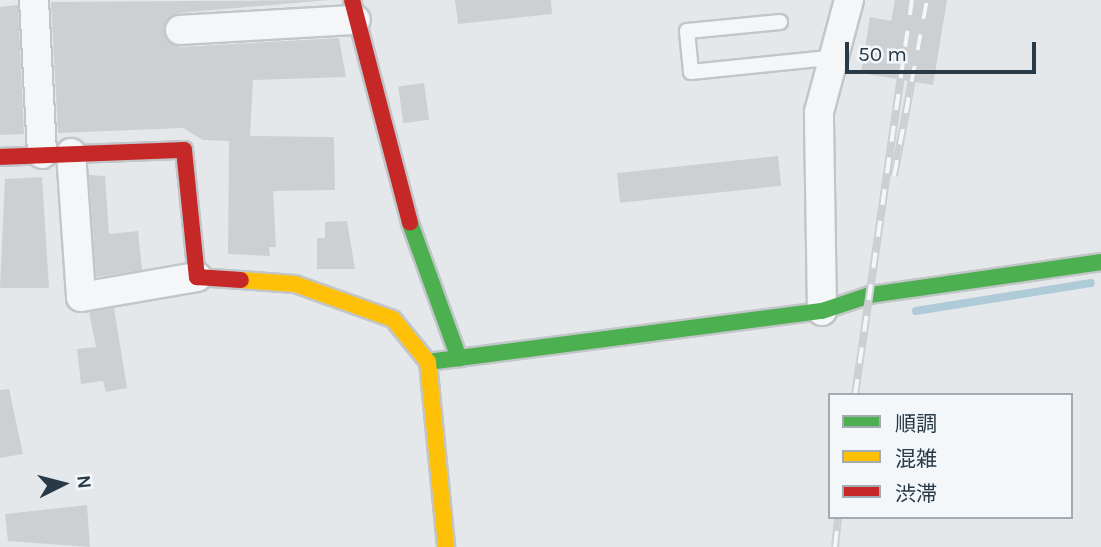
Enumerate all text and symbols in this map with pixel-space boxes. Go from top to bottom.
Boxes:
scale bar [849,28,1040,72]
text: 50 m [858,42,907,66]
legend [828,393,1073,519]
text: 順調 [895,412,937,436]
text: 混雑 [895,447,937,471]
north arrow [28,449,98,519]
text: N [72,474,96,490]
text: 渋滞 [895,482,937,506]

